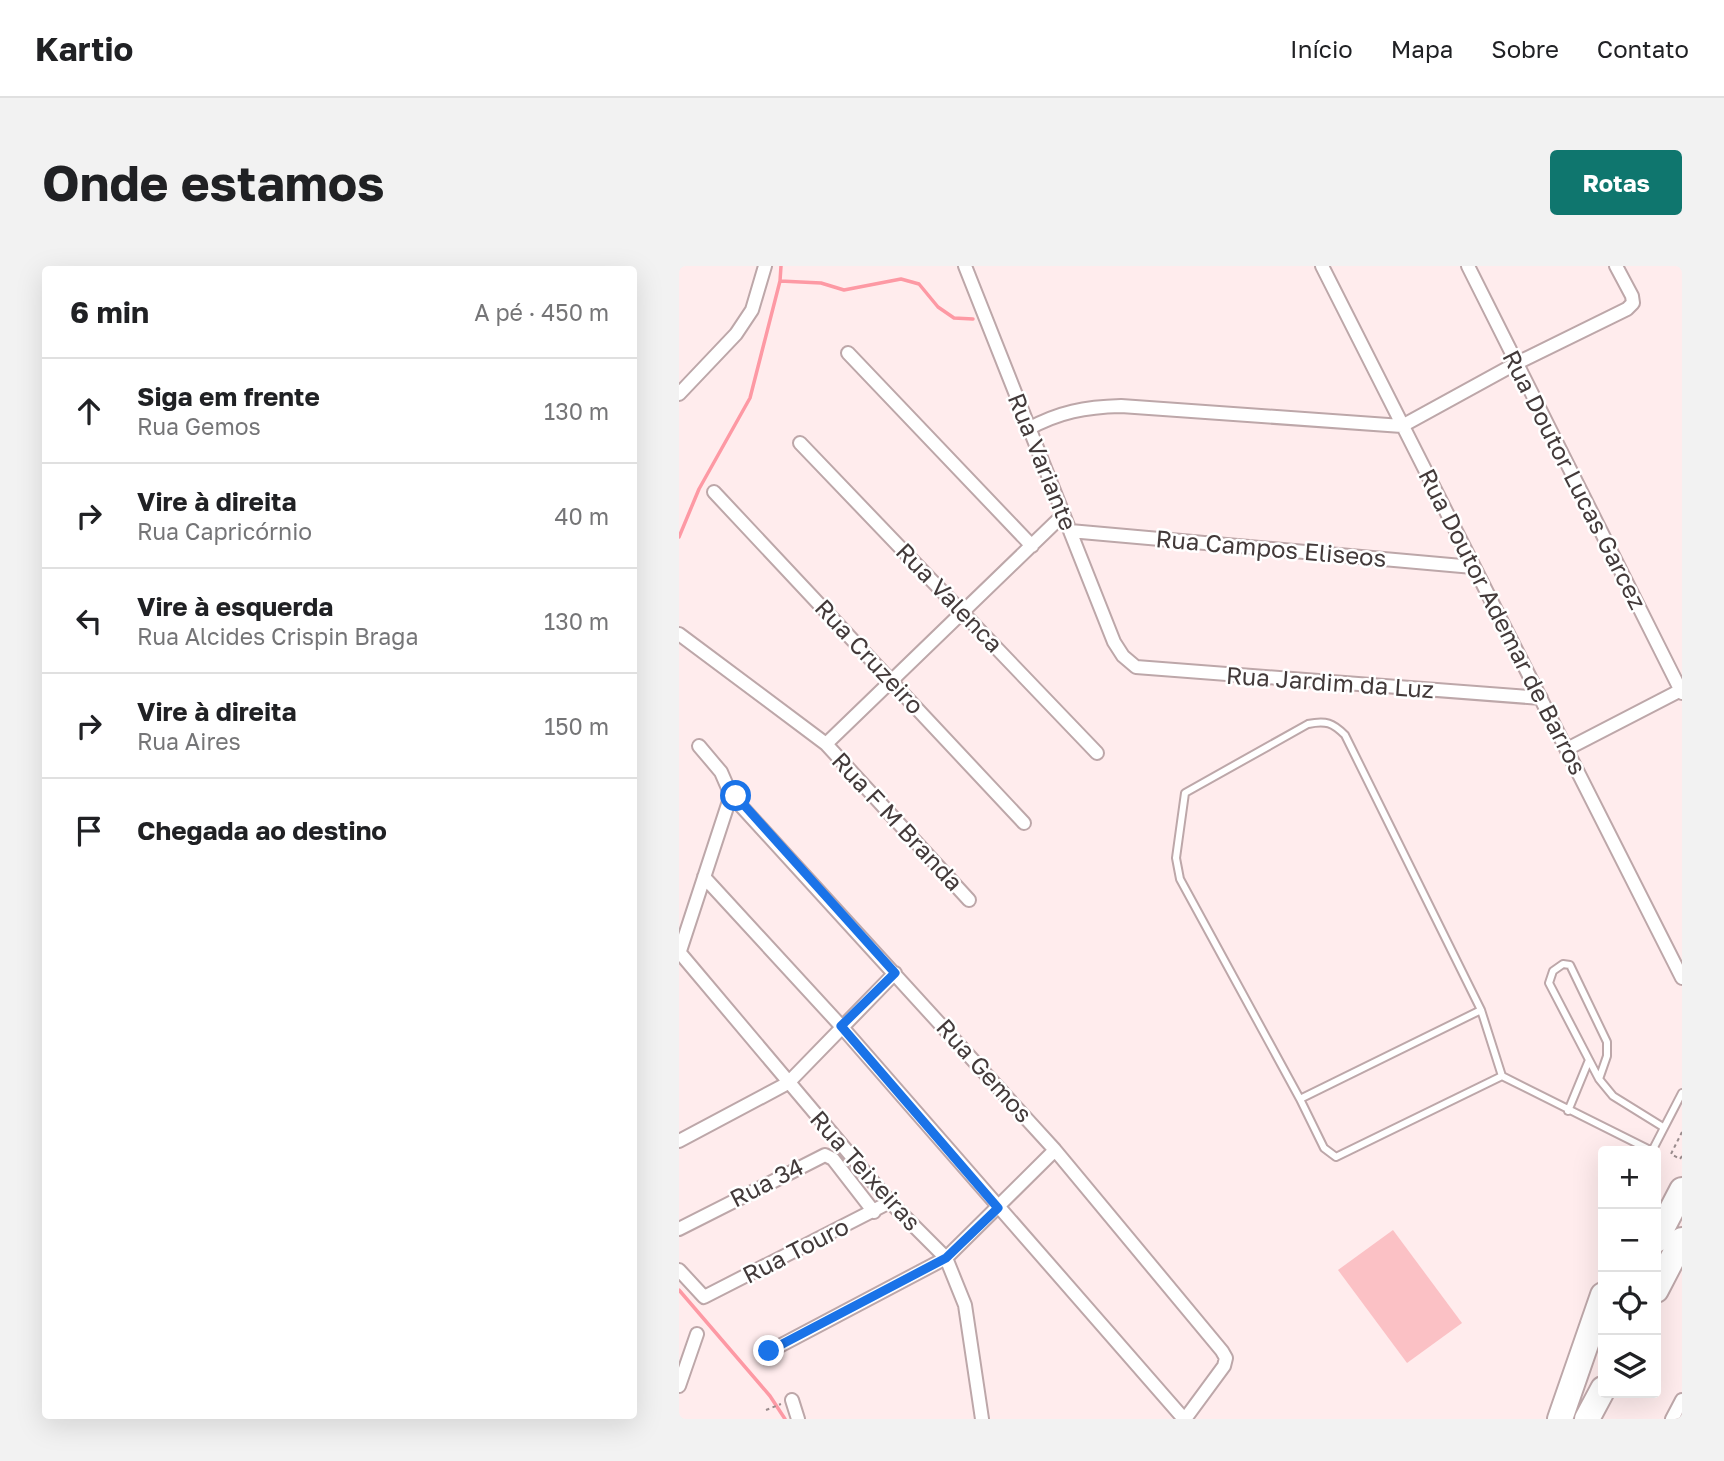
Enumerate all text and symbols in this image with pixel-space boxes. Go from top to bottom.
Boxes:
text: Kartio [35,29,133,68]
text: Início [1290,34,1353,63]
text: Mapa [1391,34,1453,63]
text: Sobre [1491,34,1559,63]
text: Contato [1597,34,1689,63]
button: Rotas [1550,150,1682,215]
text: Onde estamos [42,153,385,212]
text: 6 min [70,294,149,330]
text: A pé · 450 m [474,298,609,326]
street label: Rua Doutor Lucas Garcez [1497,345,1653,614]
text: Siga em frente [137,381,320,412]
street label: Rua Variante [1003,389,1084,534]
icon: ahead [70,392,108,430]
text: 130 m [544,397,609,425]
text: Rua Gemos [137,412,261,440]
street label: Rua Doutor Ademar de Barros [1413,463,1593,779]
text: Vire à direita [137,486,297,517]
icon: right [70,497,108,535]
text: 40 m [555,502,609,530]
text: Rua Capricórnio [137,517,312,545]
street label: Rua Campos Eliseos [1155,523,1388,572]
street label: Rua Valenca [891,536,1009,658]
text: Vire à esquerda [137,591,333,622]
street label: Rua Cruzeiro [810,593,931,719]
icon: left [70,602,108,640]
text: 130 m [544,607,609,635]
text: Rua Alcides Crispin Braga [137,622,419,650]
street label: Rua Jardim da Luz [1225,660,1435,703]
text: Vire à direita [137,696,297,727]
icon: right [70,707,108,745]
text: 150 m [544,712,609,740]
text: Rua Aires [137,727,241,755]
street label: Rua F M Branda [827,746,970,896]
route start [720,780,751,811]
icon: arrive [70,812,108,850]
text: Chegada ao destino [137,815,387,846]
street label: Rua Gemos [931,1012,1039,1128]
street label: Rua Teixeiras [805,1104,928,1236]
map controls [1598,1146,1661,1398]
button: + [1598,1146,1661,1209]
street label: Rua 34 [725,1151,808,1212]
button: − [1598,1209,1661,1272]
street label: Rua Touro [737,1211,853,1289]
button: locate [1598,1272,1661,1335]
route end [753,1335,784,1366]
button: layers [1598,1335,1661,1398]

